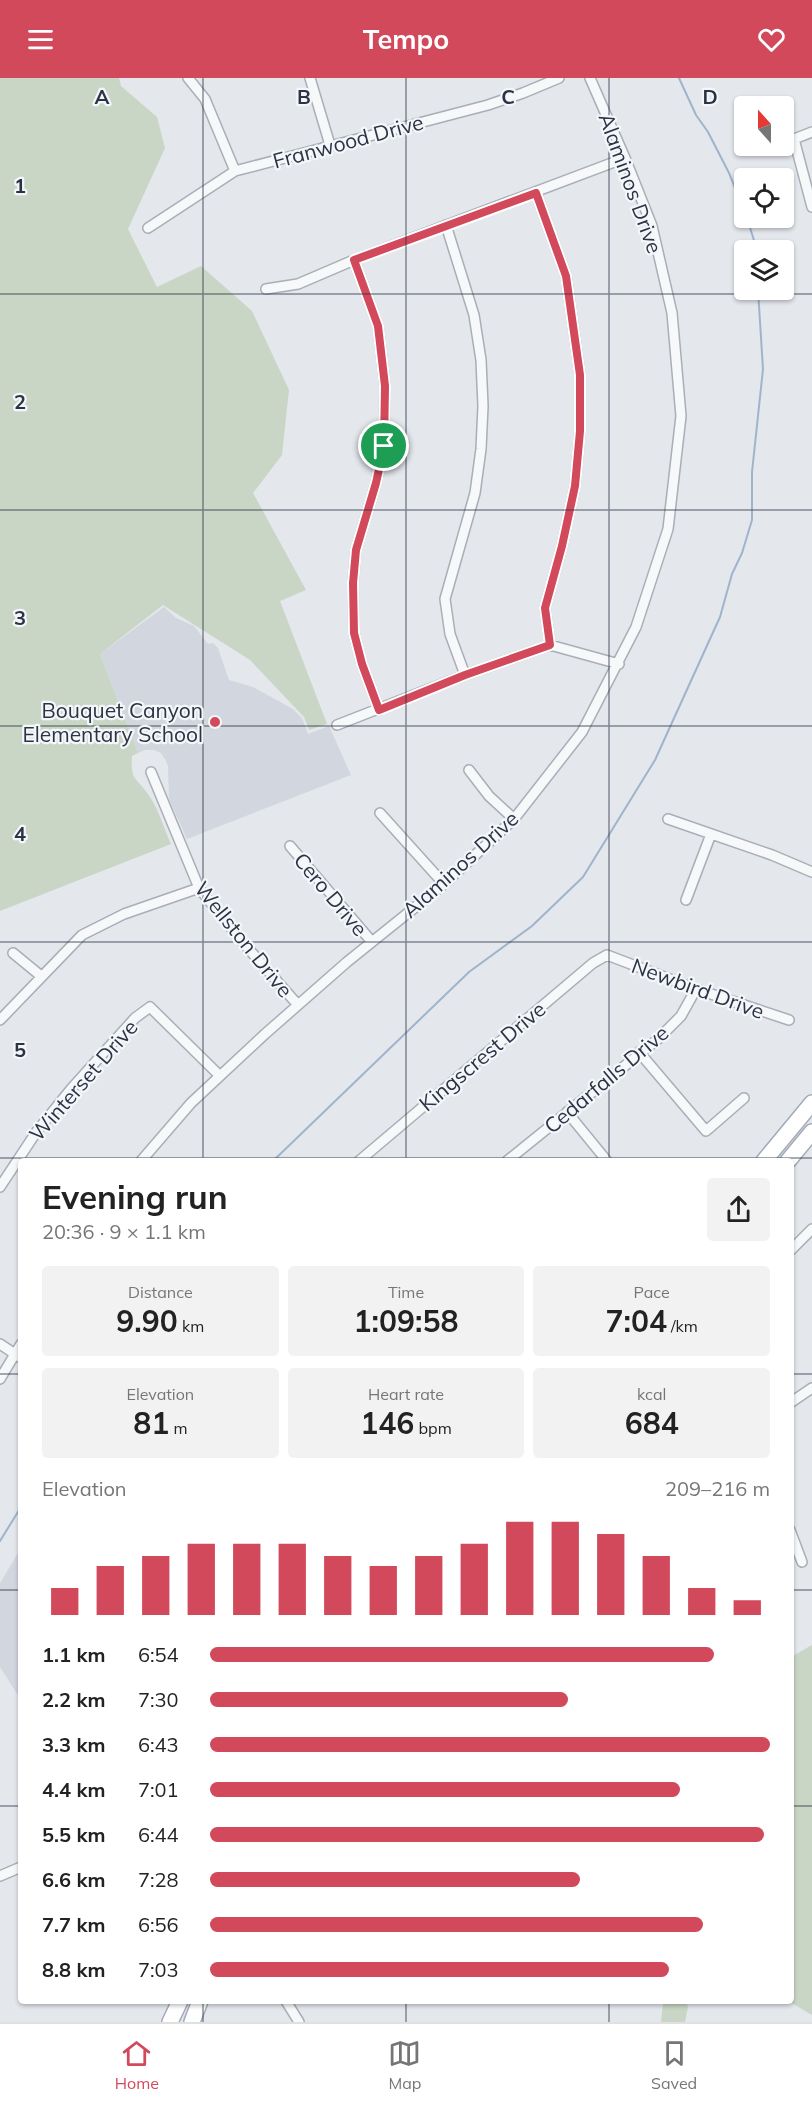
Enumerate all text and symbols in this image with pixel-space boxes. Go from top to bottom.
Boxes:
text: Tempo [363,22,449,56]
icon: menu [24,23,57,56]
icon: heart [755,23,788,56]
text: A [95,84,110,109]
text: B [297,84,311,109]
text: C [501,84,515,109]
text: D [702,84,718,109]
north arrow [734,96,794,156]
map controls [734,96,794,300]
street label: Franwood Drive [270,108,426,174]
street label: Alaminos Drive [594,109,668,257]
button: locate [734,168,794,228]
text: 1 [14,173,26,198]
button: layers [734,240,794,300]
text: 2 [14,389,26,414]
pin [358,420,409,471]
icon: arrive [367,429,400,462]
text: 3 [14,605,26,630]
place label: Bouquet Canyon Elementary School [22,697,203,747]
marker: Bouquet Canyon Elementary School [208,715,222,729]
street label: Alaminos Drive [397,805,523,923]
text: 4 [14,821,26,846]
street label: Cero Drive [289,847,373,941]
street label: Wellston Drive [189,876,299,1002]
street label: Newbird Drive [628,952,768,1024]
street label: Kingscrest Drive [414,996,550,1116]
street label: Winterset Drive [23,1014,143,1146]
street label: Cedarfalls Drive [538,1019,674,1139]
text: 5 [14,1037,26,1062]
text: Evening run [42,1176,228,1217]
button: share [707,1178,770,1241]
text: 20:36 · 9 × 1.1 km [42,1219,206,1244]
text: Distance [128,1282,193,1302]
text: Time [388,1282,424,1302]
text: Pace [634,1282,670,1302]
text: 9.90 [116,1302,178,1340]
text: 1:09:58 [354,1302,458,1340]
text: 7:04 [605,1302,667,1340]
text: km [178,1316,204,1336]
text: /km [667,1316,698,1336]
text: Elevation [126,1384,194,1404]
text: Heart rate [368,1384,444,1404]
text: kcal [637,1384,666,1404]
text: 81 [133,1404,169,1442]
text: 146 [360,1404,414,1442]
text: 684 [625,1404,679,1442]
text: m [169,1418,187,1438]
text: bpm [414,1418,452,1438]
text: Elevation [42,1476,127,1501]
text: 209–216 m [665,1476,770,1501]
text: 1.1 km [42,1642,105,1667]
text: 6:54 [138,1642,179,1667]
text: 2.2 km [42,1687,105,1712]
text: 7:30 [138,1687,179,1712]
text: 3.3 km [42,1732,105,1757]
text: 6:43 [138,1732,179,1757]
text: 4.4 km [42,1777,105,1802]
text: 7:01 [138,1777,179,1802]
text: 5.5 km [42,1822,105,1847]
text: 6:44 [138,1822,179,1847]
text: 6.6 km [42,1867,105,1892]
text: 7:28 [138,1867,179,1892]
text: 7.7 km [42,1912,105,1937]
text: 6:56 [138,1912,179,1937]
text: 8.8 km [42,1957,105,1982]
text: 7:03 [138,1957,179,1982]
tab: Home [115,2037,159,2093]
tab: Map [388,2037,421,2093]
tab: Saved [651,2037,697,2093]

